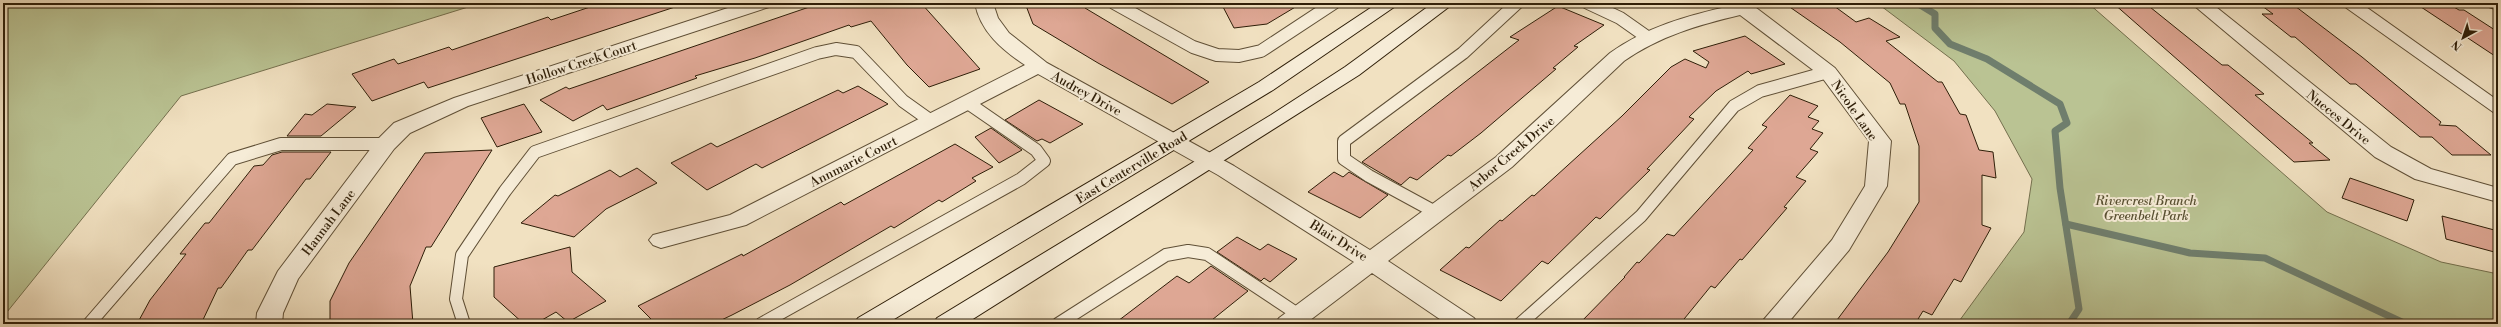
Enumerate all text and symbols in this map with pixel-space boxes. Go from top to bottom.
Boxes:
north arrow [2443,18,2483,58]
street label: Hollow Creek Court [524,37,639,88]
text: N [2449,37,2465,53]
street label: Audrey Drive [1048,68,1125,120]
street label: Nicole Lane [1827,77,1881,144]
street label: Nueces Drive [2303,87,2374,149]
street label: Arbor Creek Drive [1465,113,1558,195]
street label: East Centerville Road [1073,128,1191,207]
street label: Annmarie Court [806,133,900,191]
street label: Hannah Lane [299,186,359,259]
park label: Rivercrest Branch Greenbelt Park [2094,193,2198,224]
street label: Blair Drive [1306,216,1371,265]

